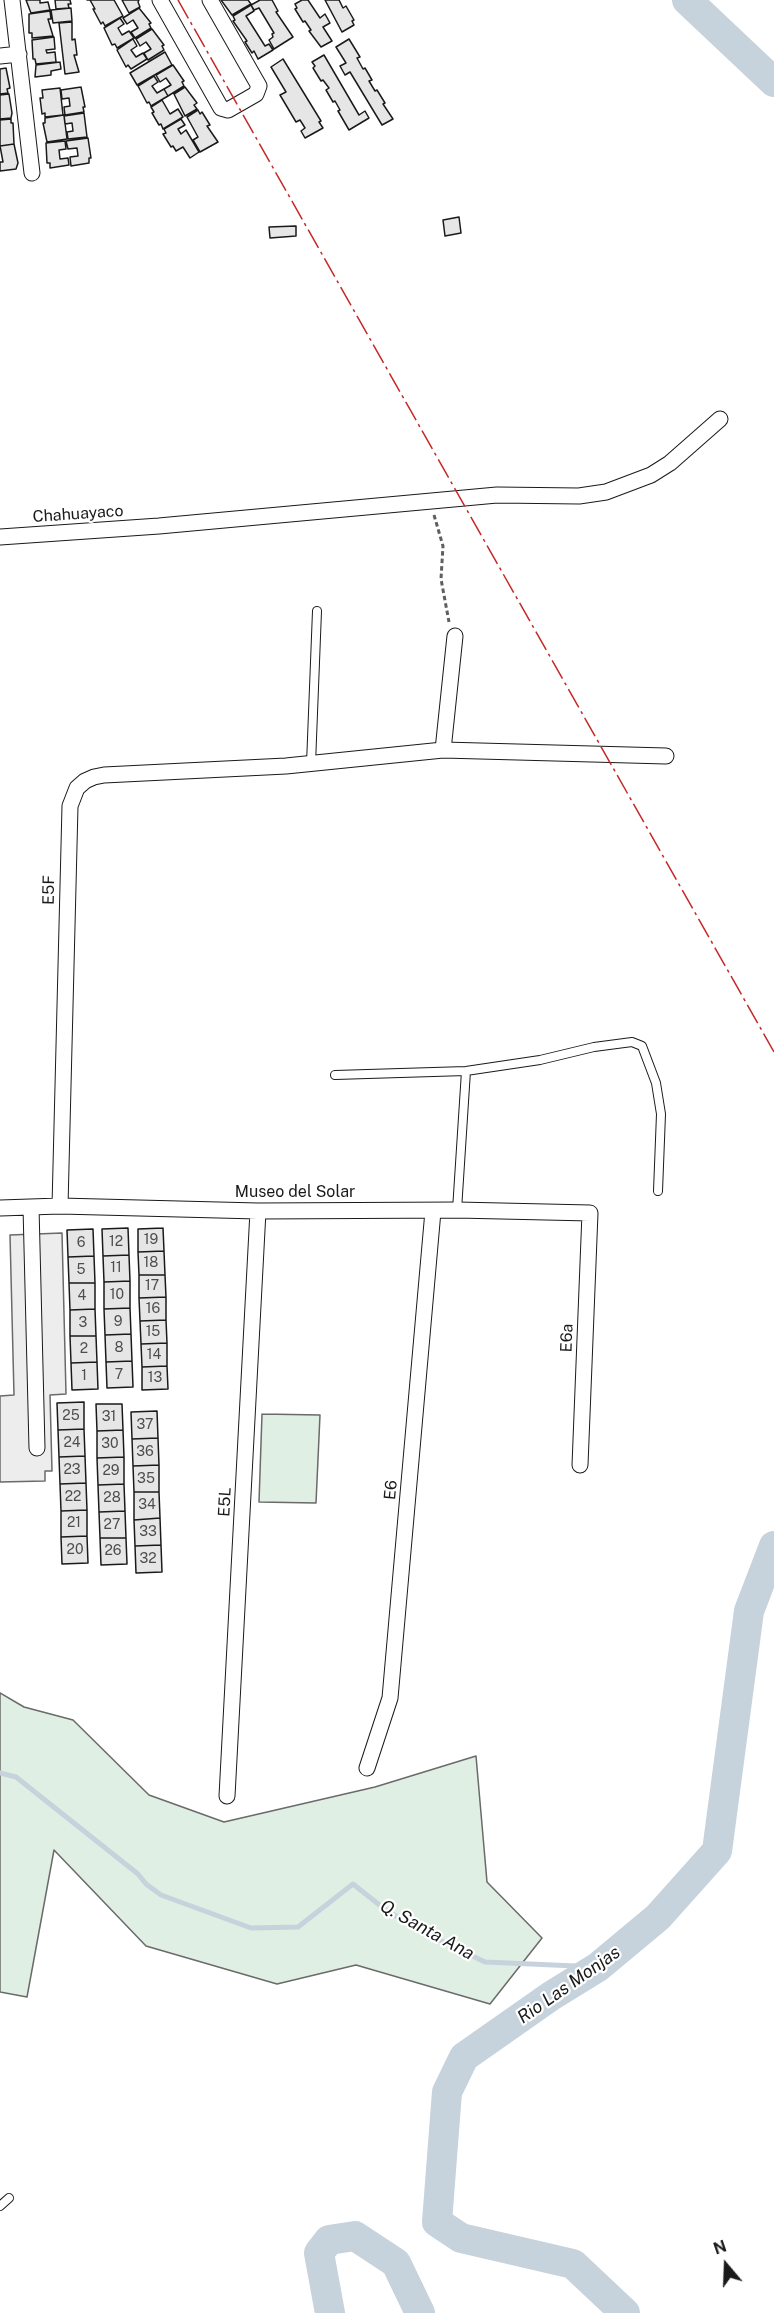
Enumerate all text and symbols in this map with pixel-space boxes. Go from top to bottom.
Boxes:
street label: Chahuayaco [32,501,124,527]
street label: E5F [39,875,59,905]
street label: Museo del Solar [235,1182,355,1202]
house number: 19 [144,1232,158,1248]
house number: 12 [109,1234,123,1250]
house number: 6 [77,1235,85,1251]
house number: 18 [144,1255,158,1271]
house number: 11 [110,1260,122,1276]
house number: 5 [77,1262,85,1278]
house number: 17 [145,1278,159,1294]
house number: 10 [110,1287,124,1303]
house number: 4 [78,1288,86,1304]
house number: 16 [146,1301,160,1317]
house number: 9 [114,1314,122,1330]
house number: 3 [79,1315,87,1331]
street label: E6a [557,1323,577,1353]
house number: 15 [146,1324,160,1340]
house number: 8 [114,1340,124,1356]
house number: 2 [80,1341,88,1357]
house number: 14 [147,1347,161,1363]
house number: 7 [115,1367,123,1383]
house number: 1 [81,1368,87,1384]
house number: 13 [148,1370,162,1386]
house number: 25 [62,1408,80,1424]
house number: 31 [102,1409,116,1425]
house number: 37 [137,1417,153,1433]
house number: 24 [63,1435,81,1451]
house number: 30 [101,1436,119,1452]
house number: 36 [136,1444,154,1460]
house number: 23 [63,1462,81,1478]
house number: 29 [102,1463,120,1479]
house number: 35 [137,1471,155,1487]
street label: E6 [381,1479,401,1501]
street label: E5L [215,1487,235,1517]
house number: 22 [65,1489,81,1505]
house number: 28 [103,1490,121,1506]
house number: 34 [138,1497,156,1513]
house number: 21 [67,1515,81,1531]
house number: 27 [104,1517,120,1533]
house number: 33 [139,1524,157,1540]
house number: 20 [67,1542,83,1558]
house number: 26 [104,1543,122,1559]
house number: 32 [139,1551,157,1567]
water label: Q. Santa Ana [376,1895,478,1965]
water label: Rio Las Monjas [513,1942,625,2028]
north arrow [696,2235,756,2295]
text: N [711,2236,729,2259]

